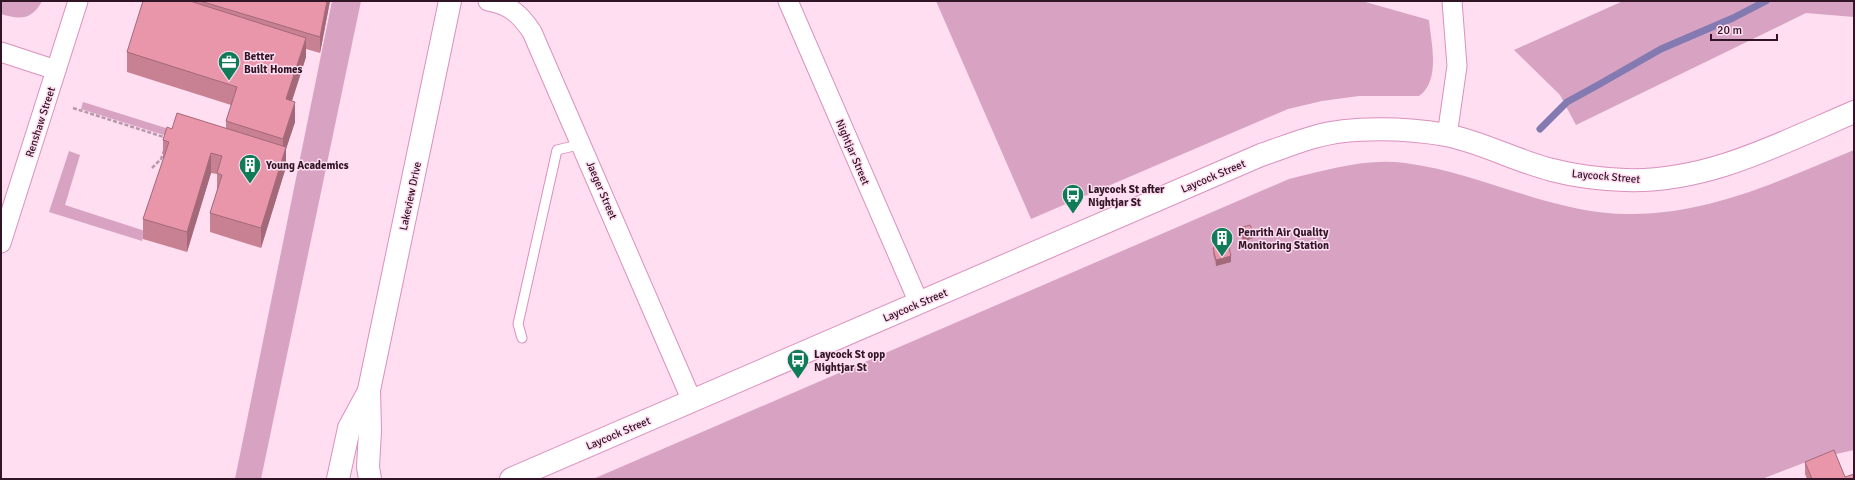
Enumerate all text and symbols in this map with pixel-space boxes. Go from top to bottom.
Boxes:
scale bar [1711,16,1777,42]
text: 20 m [1717,23,1742,38]
office icon: Better Built Homes [216,49,242,82]
place label: Better Built Homes [244,50,303,76]
street label: Renshaw Street [23,85,58,159]
street label: Nightjar Street [833,117,872,187]
building icon: Young Academics [237,152,263,185]
street label: Laycock Street [1179,157,1247,196]
place label: Young Academics [265,159,349,172]
street label: Jaeger Street [583,159,620,221]
street label: Lakeview Drive [397,160,424,232]
street label: Laycock Street [1571,167,1641,186]
bus stop icon: Laycock St after Nightjar St [1060,182,1086,215]
place label: Laycock St after Nightjar St [1088,183,1165,209]
building icon: Penrith Air Quality Monitoring Station [1209,225,1235,258]
place label: Penrith Air Quality Monitoring Station [1238,226,1329,252]
street label: Laycock Street [881,286,949,325]
bus stop icon: Laycock St opp Nightjar St [785,347,811,380]
place label: Laycock St opp Nightjar St [814,348,885,374]
street label: Laycock Street [584,414,652,453]

